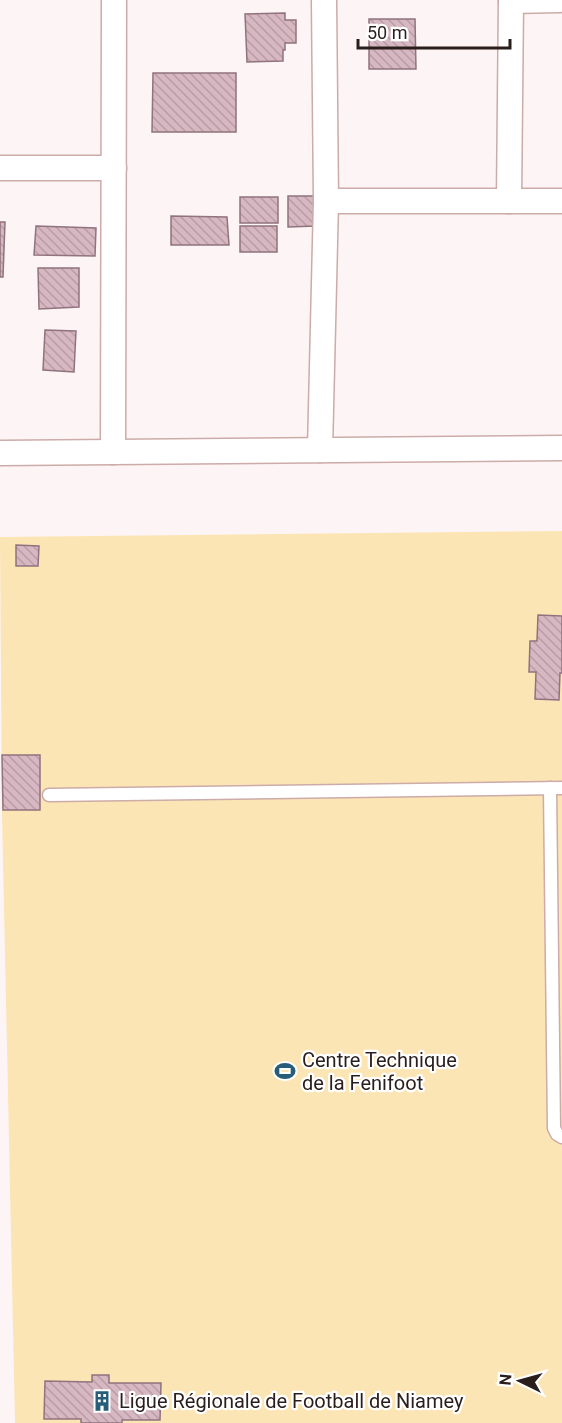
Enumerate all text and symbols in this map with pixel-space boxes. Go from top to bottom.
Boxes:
scale bar [358,12,510,50]
text: 50 m [367,22,407,43]
place label: Centre Technique de la Fenifoot [302,1048,457,1095]
sports icon: Centre Technique de la Fenifoot [273,1059,297,1083]
north arrow [490,1351,550,1411]
text: N [496,1373,516,1386]
building icon: Ligue Régionale de Football de Niamey [90,1389,114,1413]
place label: Ligue Régionale de Football de Niamey [119,1389,464,1413]

